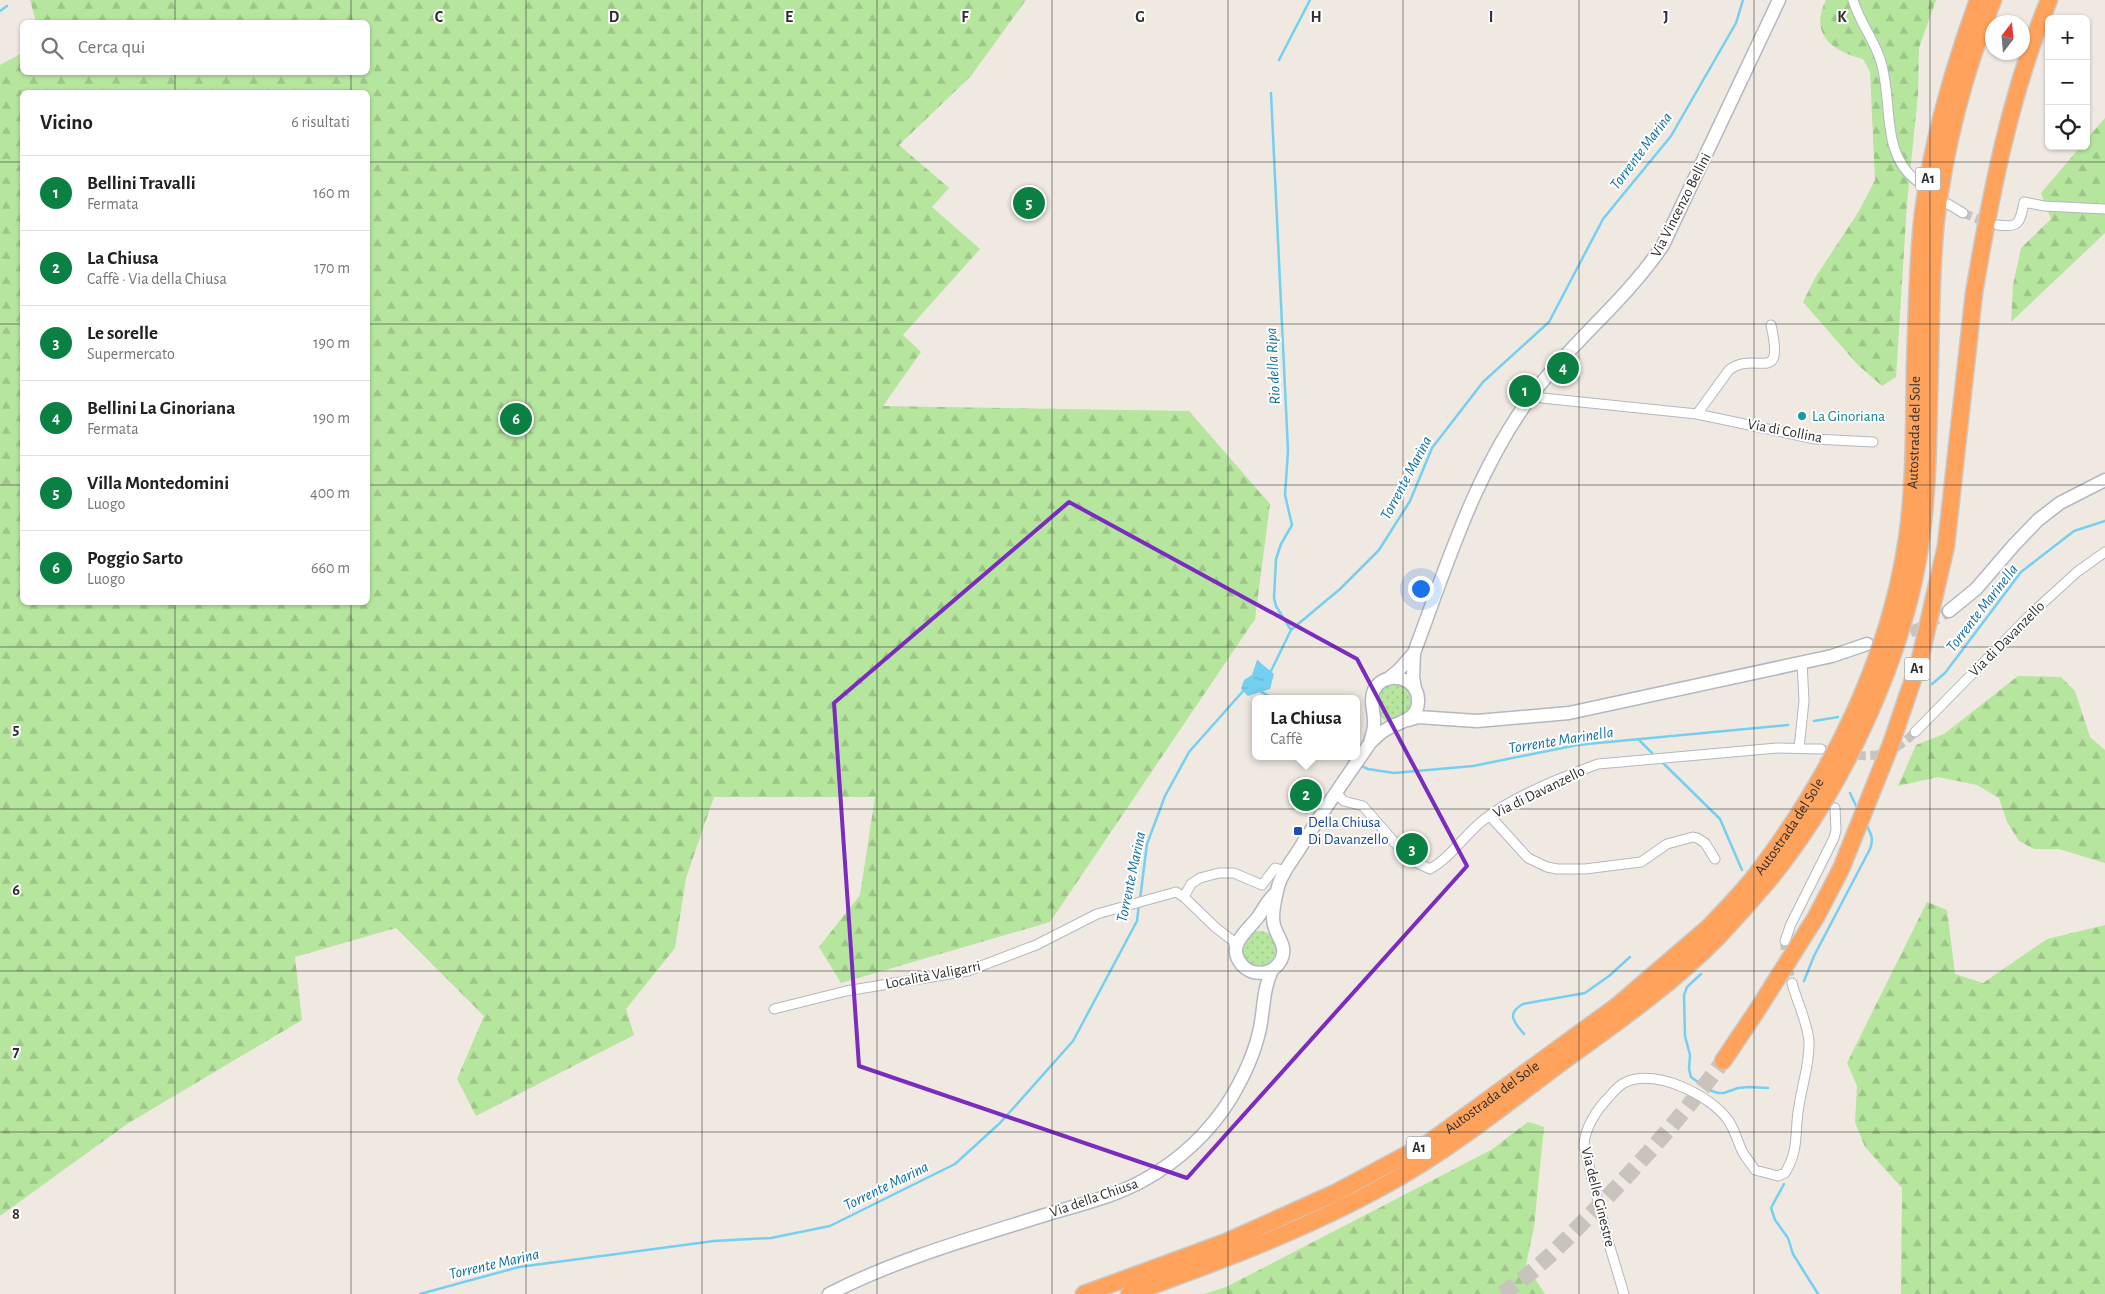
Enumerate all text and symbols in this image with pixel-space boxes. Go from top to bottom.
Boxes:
text: C [435,9,444,25]
text: D [609,9,620,25]
text: E [785,9,793,25]
text: F [961,9,969,25]
text: G [1135,9,1145,25]
text: H [1310,9,1322,25]
text: I [1489,9,1493,25]
text: J [1663,9,1669,25]
text: K [1837,9,1847,25]
north arrow [1985,15,2030,60]
map controls [2045,15,2090,150]
button: + [2045,15,2090,60]
search box [20,20,370,75]
icon: search [38,34,66,62]
text: Cerca qui [78,38,145,57]
button: − [2045,60,2090,105]
button: locate [2045,105,2090,150]
water label: Torrente Marina [1607,109,1675,193]
text: Vicino [40,112,93,133]
text: 6 risultati [291,114,350,130]
street label: Via Vincenzo Bellini [1648,150,1714,260]
road number: A1 [1916,168,1940,190]
text: Bellini Travalli [87,174,196,193]
pin: 5 [1013,184,1045,222]
text: 1 [53,185,59,201]
text: 160 m [313,185,350,201]
text: Fermata [87,196,139,212]
text: La Chiusa [87,249,159,268]
text: 2 [52,260,60,276]
text: 170 m [314,260,350,276]
text: Caffè · Via della Chiusa [87,271,227,287]
text: Le sorelle [87,324,158,343]
water label: Rio della Ripa [1263,327,1284,405]
text: 3 [53,335,59,351]
text: 190 m [313,335,350,351]
text: Supermercato [87,346,175,362]
pin: 4 [1547,349,1579,387]
pin: 1 [1509,372,1541,410]
street label: Autostrada del Sole [1904,376,1922,489]
text: Bellini La Ginoriana [87,399,235,418]
pin: 6 [500,400,532,438]
place label: La Ginoriana [1812,409,1885,424]
text: 4 [52,410,60,426]
text: 190 m [313,410,350,426]
marker: La Ginoriana [1796,410,1808,422]
street label: Via di Collina [1746,416,1824,446]
text: Fermata [87,421,139,437]
water label: Torrente Marina [1377,433,1435,523]
text: Villa Montedomini [87,474,229,493]
text: 5 [53,485,59,501]
text: 400 m [310,485,350,501]
text: Luogo [87,496,125,512]
text: Poggio Sarto [87,549,183,568]
text: 6 [52,560,60,576]
text: 660 m [311,560,350,576]
water label: Torrente Marinella [1943,561,2021,655]
text: Luogo [87,571,125,587]
your location [1408,576,1434,602]
street label: Via di Davanzello [1966,598,2048,680]
road number: A1 [1904,658,1930,681]
popup [1252,695,1360,760]
text: La Chiusa [1270,709,1342,728]
text: 5 [13,721,20,737]
water label: Torrente Marinella [1507,724,1615,756]
text: Caffè [1270,731,1303,747]
street label: Via di Davanzello [1491,763,1587,821]
street label: Autostrada del Sole [1751,775,1826,878]
pin: 2 [1290,776,1322,814]
place label: Della Chiusa Di Davanzello [1308,815,1389,847]
marker: Della Chiusa Di Davanzello [1292,825,1304,837]
water label: Torrente Marina [1114,830,1148,924]
pin: 3 [1396,830,1428,868]
text: 6 [12,882,20,898]
street label: Località Valigarri [884,958,982,992]
text: 7 [13,1044,20,1060]
street label: Autostrada del Sole [1442,1058,1542,1136]
road number: A1 [1406,1136,1432,1160]
street label: Via delle Ginestre [1578,1146,1618,1249]
water label: Torrente Marina [841,1159,931,1213]
street label: Via della Chiusa [1048,1176,1140,1220]
text: 8 [12,1206,20,1222]
water label: Torrente Marina [447,1246,541,1282]

